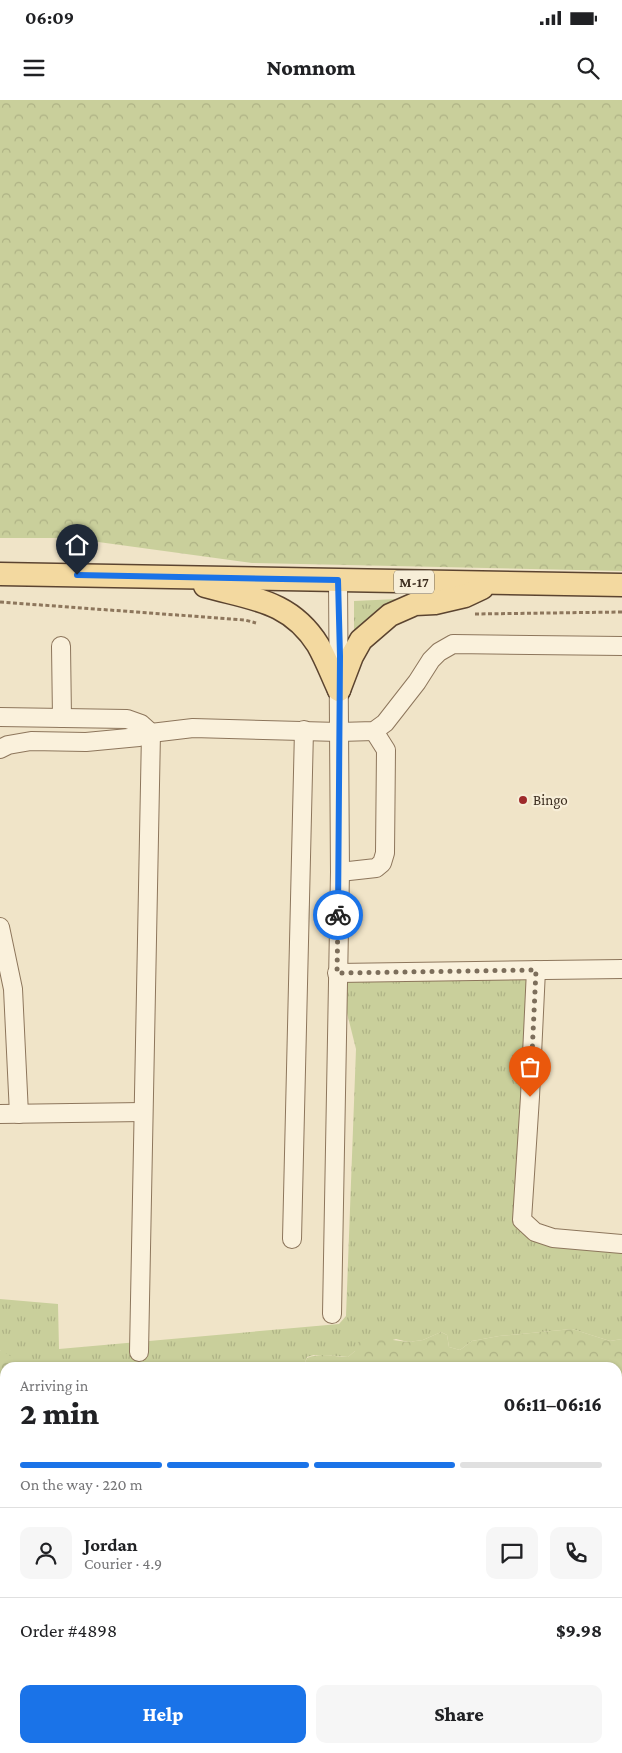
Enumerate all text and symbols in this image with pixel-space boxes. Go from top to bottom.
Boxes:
text: 06:09 [25,7,74,28]
icon: menu [20,54,48,82]
icon: search [574,54,602,82]
text: Nomnom [266,55,356,80]
pin [56,524,98,575]
icon: home [63,531,91,559]
road number: M-17 [394,571,434,594]
place label: Bingo [533,792,568,809]
marker: Bingo [517,794,529,806]
courier [313,890,363,940]
icon: bike [324,901,352,929]
pin [509,1046,551,1097]
icon: bag [516,1053,544,1081]
text: Arriving in [20,1377,88,1394]
text: 06:11–06:16 [504,1394,602,1415]
text: 2 min [20,1395,99,1431]
text: On the way · 220 m [20,1476,143,1493]
button: person [20,1527,72,1579]
button: chat [486,1527,538,1579]
button: phone [550,1527,602,1579]
text: Jordan [84,1534,138,1555]
text: Courier · 4.9 [84,1555,162,1572]
text: Order #4898 [20,1620,117,1641]
text: $9.98 [556,1620,602,1641]
button: Help [20,1685,306,1743]
button: Share [316,1685,602,1743]

